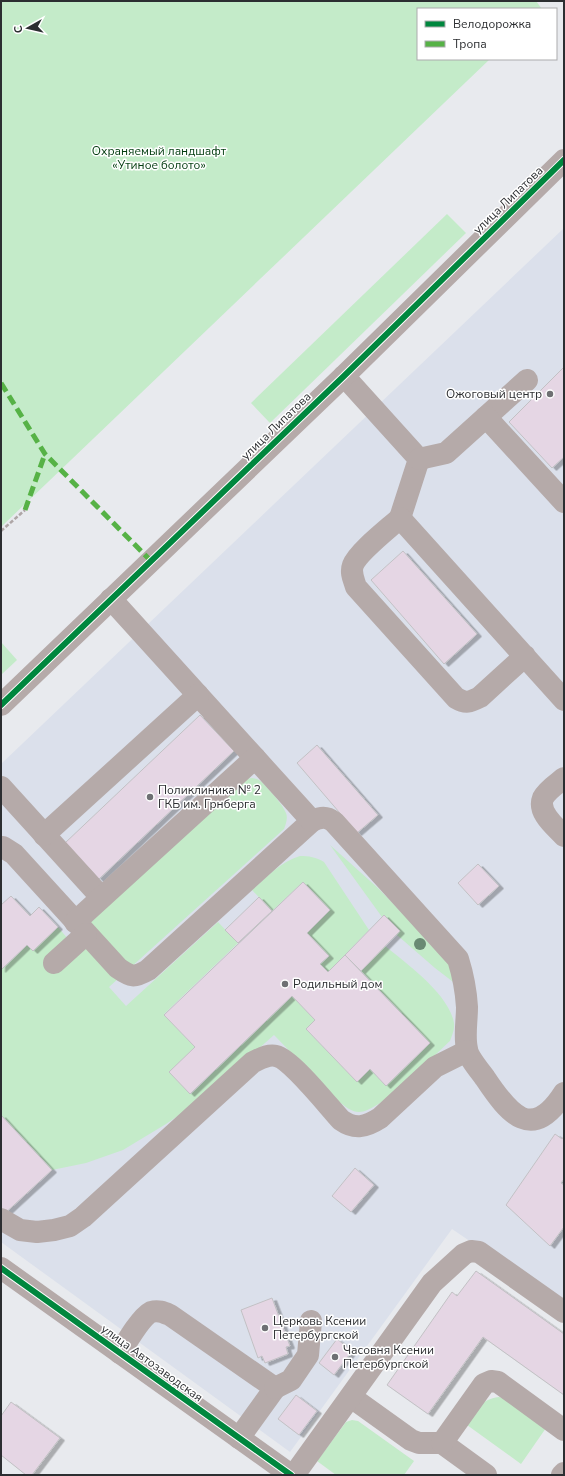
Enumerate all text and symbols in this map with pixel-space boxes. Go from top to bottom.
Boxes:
north arrow [8,8,48,48]
legend [417,8,557,60]
text: Велодорожка [453,16,531,32]
text: С [11,24,27,34]
text: Тропа [453,36,487,52]
park label: Охраняемый ландшафт «Утиное болото» [92,143,227,173]
street label: улица Липатова [470,163,546,237]
place label: Ожоговый центр [446,386,542,402]
street label: улица Липатова [238,389,314,463]
marker: Ожоговый центр [545,389,555,399]
place label: Поликлиника № 2 ГКБ им. Грнберга [158,782,261,812]
marker: Поликлиника № 2 ГКБ им. Грнберга [145,792,155,802]
place label: Родильный дом [293,976,382,992]
marker: Родильный дом [280,979,290,989]
place label: Церковь Ксении Петербургской [273,1313,366,1343]
street label: улица Автозаводская [98,1321,206,1405]
marker: Церковь Ксении Петербургской [260,1323,270,1333]
place label: Часовня Ксении Петербургской [343,1342,434,1372]
marker: Часовня Ксении Петербургской [330,1352,340,1362]

